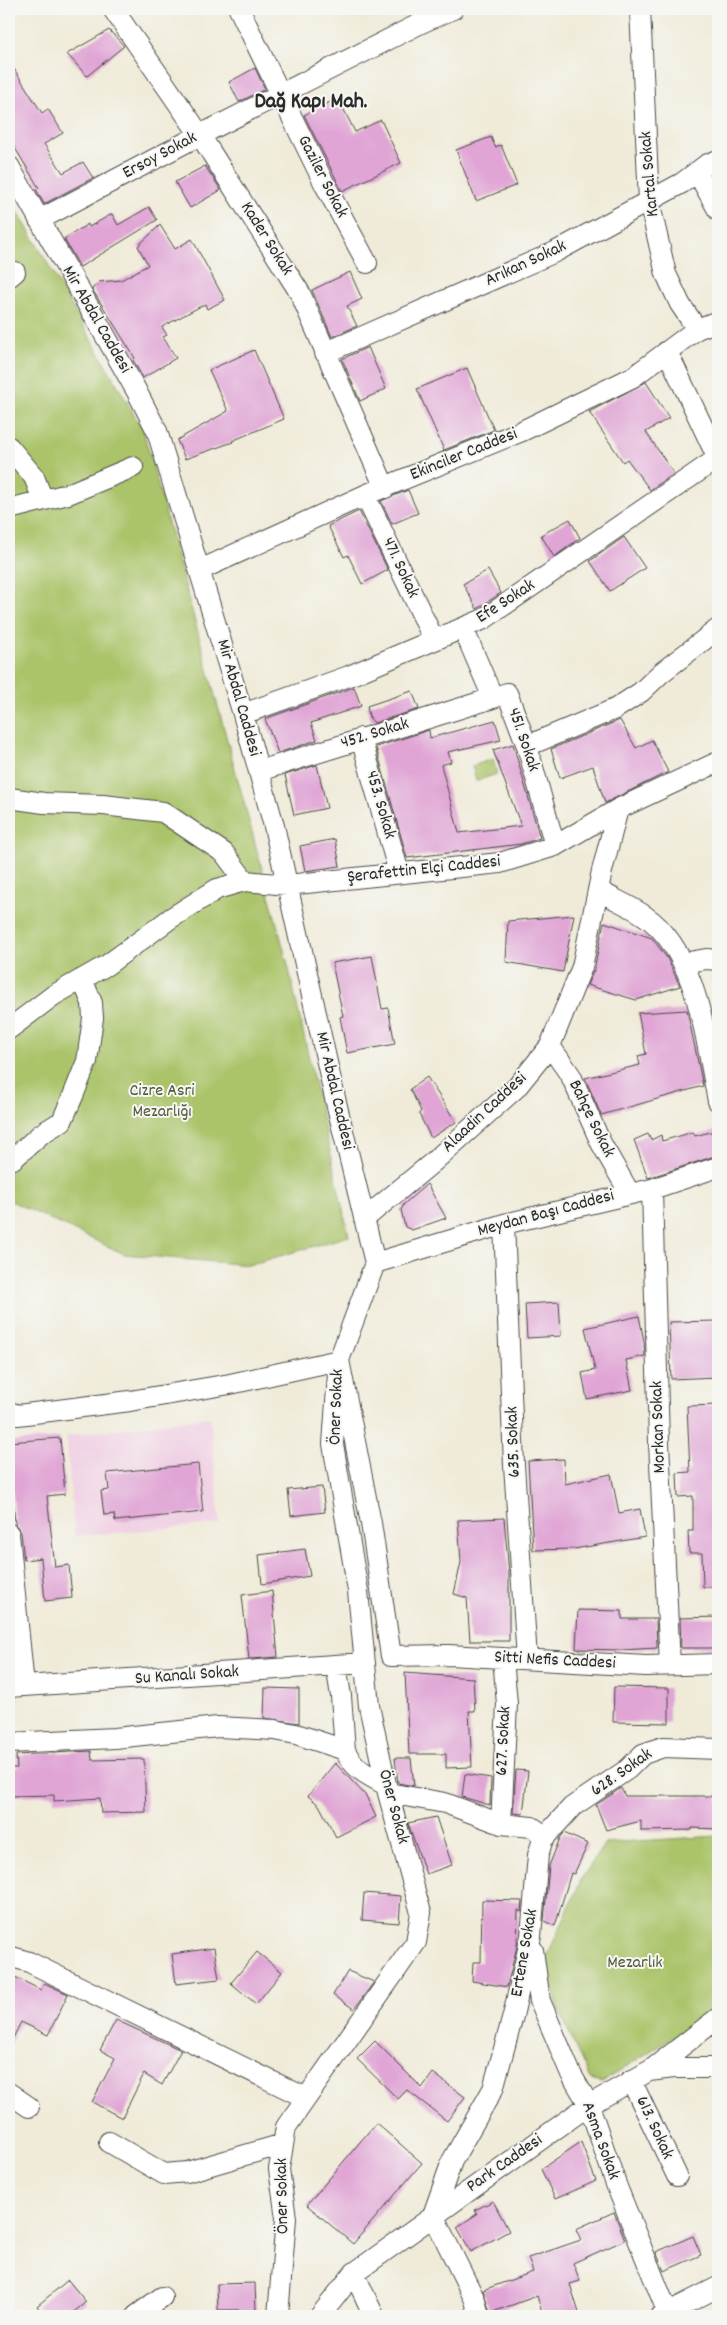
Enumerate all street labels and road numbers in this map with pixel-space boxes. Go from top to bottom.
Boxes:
street label: Ersoy Sokak [118,126,202,186]
street label: Kartal Sokak [634,130,666,218]
street label: Gaziler Sokak [290,131,354,223]
street label: Kader Sokak [233,197,299,281]
street label: Arıkan Sokak [481,234,571,294]
street label: Mir Abdal Caddesi [55,262,137,378]
street label: Ekinciler Caddesi [407,422,521,488]
street label: 471. Sokak [375,533,425,603]
street label: Efe Sokak [472,574,540,630]
street label: Mir Abdal Caddesi [209,637,267,759]
street label: 451. Sokak [500,705,546,775]
street label: 452. Sokak [338,712,412,756]
street label: 453. Sokak [358,768,402,842]
street label: Şerafettin Elçi Caddesi [346,850,502,890]
street label: Mir Abdal Caddesi [308,1029,360,1153]
street label: Alaadin Caddesi [437,1067,533,1159]
street label: Bahçe Sokak [561,1076,621,1162]
street label: Meydan Başı Caddesi [475,1184,617,1244]
street label: Öner Sokak [323,1369,351,1445]
street label: Morkan Sokak [645,1380,673,1474]
street label: 635. Sokak [500,1406,528,1478]
street label: Sitti Nefis Caddesi [494,1645,616,1677]
street label: Su Kanalı Sokak [134,1660,240,1692]
street label: 627. Sokak [490,1705,518,1777]
street label: 628. Sokak [586,1743,658,1803]
street label: Öner Sokak [371,1767,415,1847]
street label: Ertene Sokak [505,1907,545,1999]
street label: 613. Sokak [629,2092,679,2164]
street label: Asma Sokak [574,2098,626,2184]
street label: Park Caddesi [462,2129,548,2199]
street label: Öner Sokak [270,2158,296,2234]

